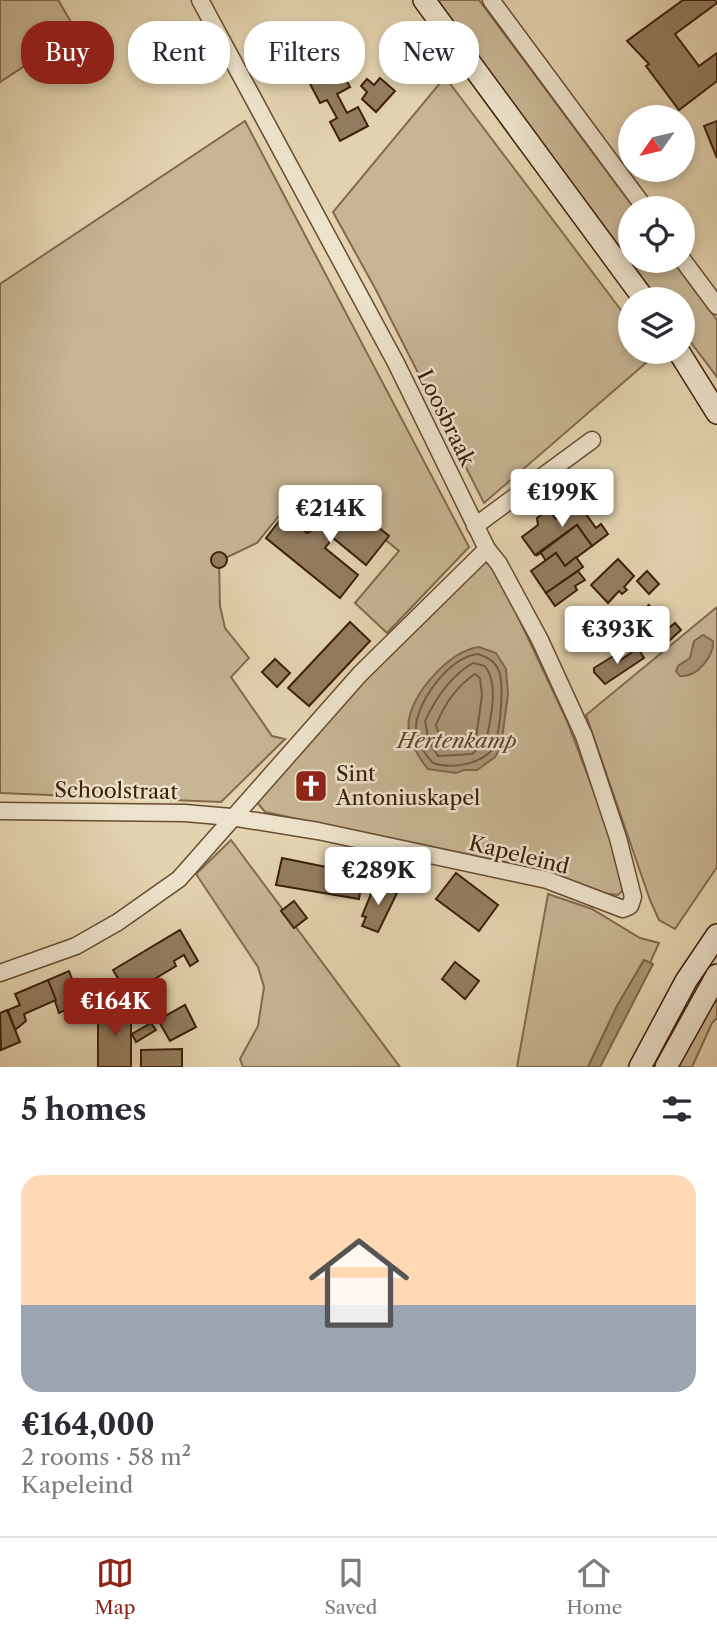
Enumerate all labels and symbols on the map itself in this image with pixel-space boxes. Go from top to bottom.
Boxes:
north arrow [618,105,695,182]
street label: Loosbraak [412,365,481,471]
pin: €199K [513,470,611,529]
pin: €214K [281,486,379,545]
pin: €393K [568,606,666,666]
park label: Hertenkamp [395,728,517,753]
place label: Sint Antoniuskapel [335,761,480,810]
church icon: Sint Antoniuskapel [292,767,330,805]
street label: Schoolstraat [54,777,179,804]
street label: Kapeleind [466,830,572,879]
pin: €289K [329,848,427,907]
pin: €164K [66,978,164,1038]

